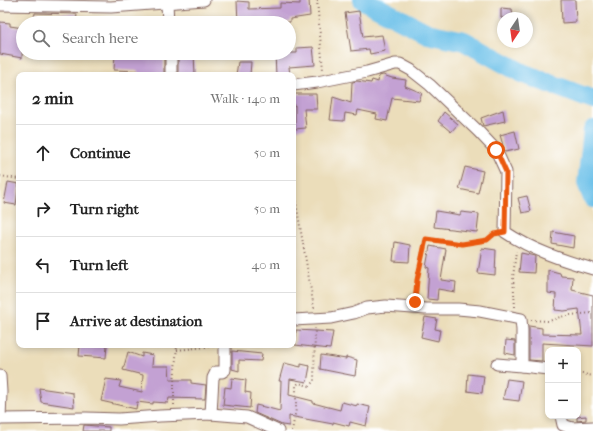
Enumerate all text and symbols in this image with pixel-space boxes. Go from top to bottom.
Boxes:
north arrow [497,12,533,48]
search box [16,16,296,60]
icon: search [30,27,52,49]
text: Search here [62,29,138,47]
text: 2 min [32,88,73,108]
text: Walk · 140 m [211,91,280,106]
route start [487,141,505,159]
icon: ahead [32,142,54,164]
text: Continue [70,144,130,162]
text: 50 m [254,145,280,160]
icon: right [32,198,54,220]
text: Turn right [70,200,139,218]
text: 50 m [254,201,280,216]
icon: left [32,254,54,276]
text: Turn left [70,256,128,274]
text: 40 m [252,257,280,272]
route end [406,293,424,311]
icon: arrive [32,310,54,332]
text: Arrive at destination [70,312,202,330]
map controls [545,347,581,419]
button: + [545,347,581,383]
button: − [545,383,581,419]

